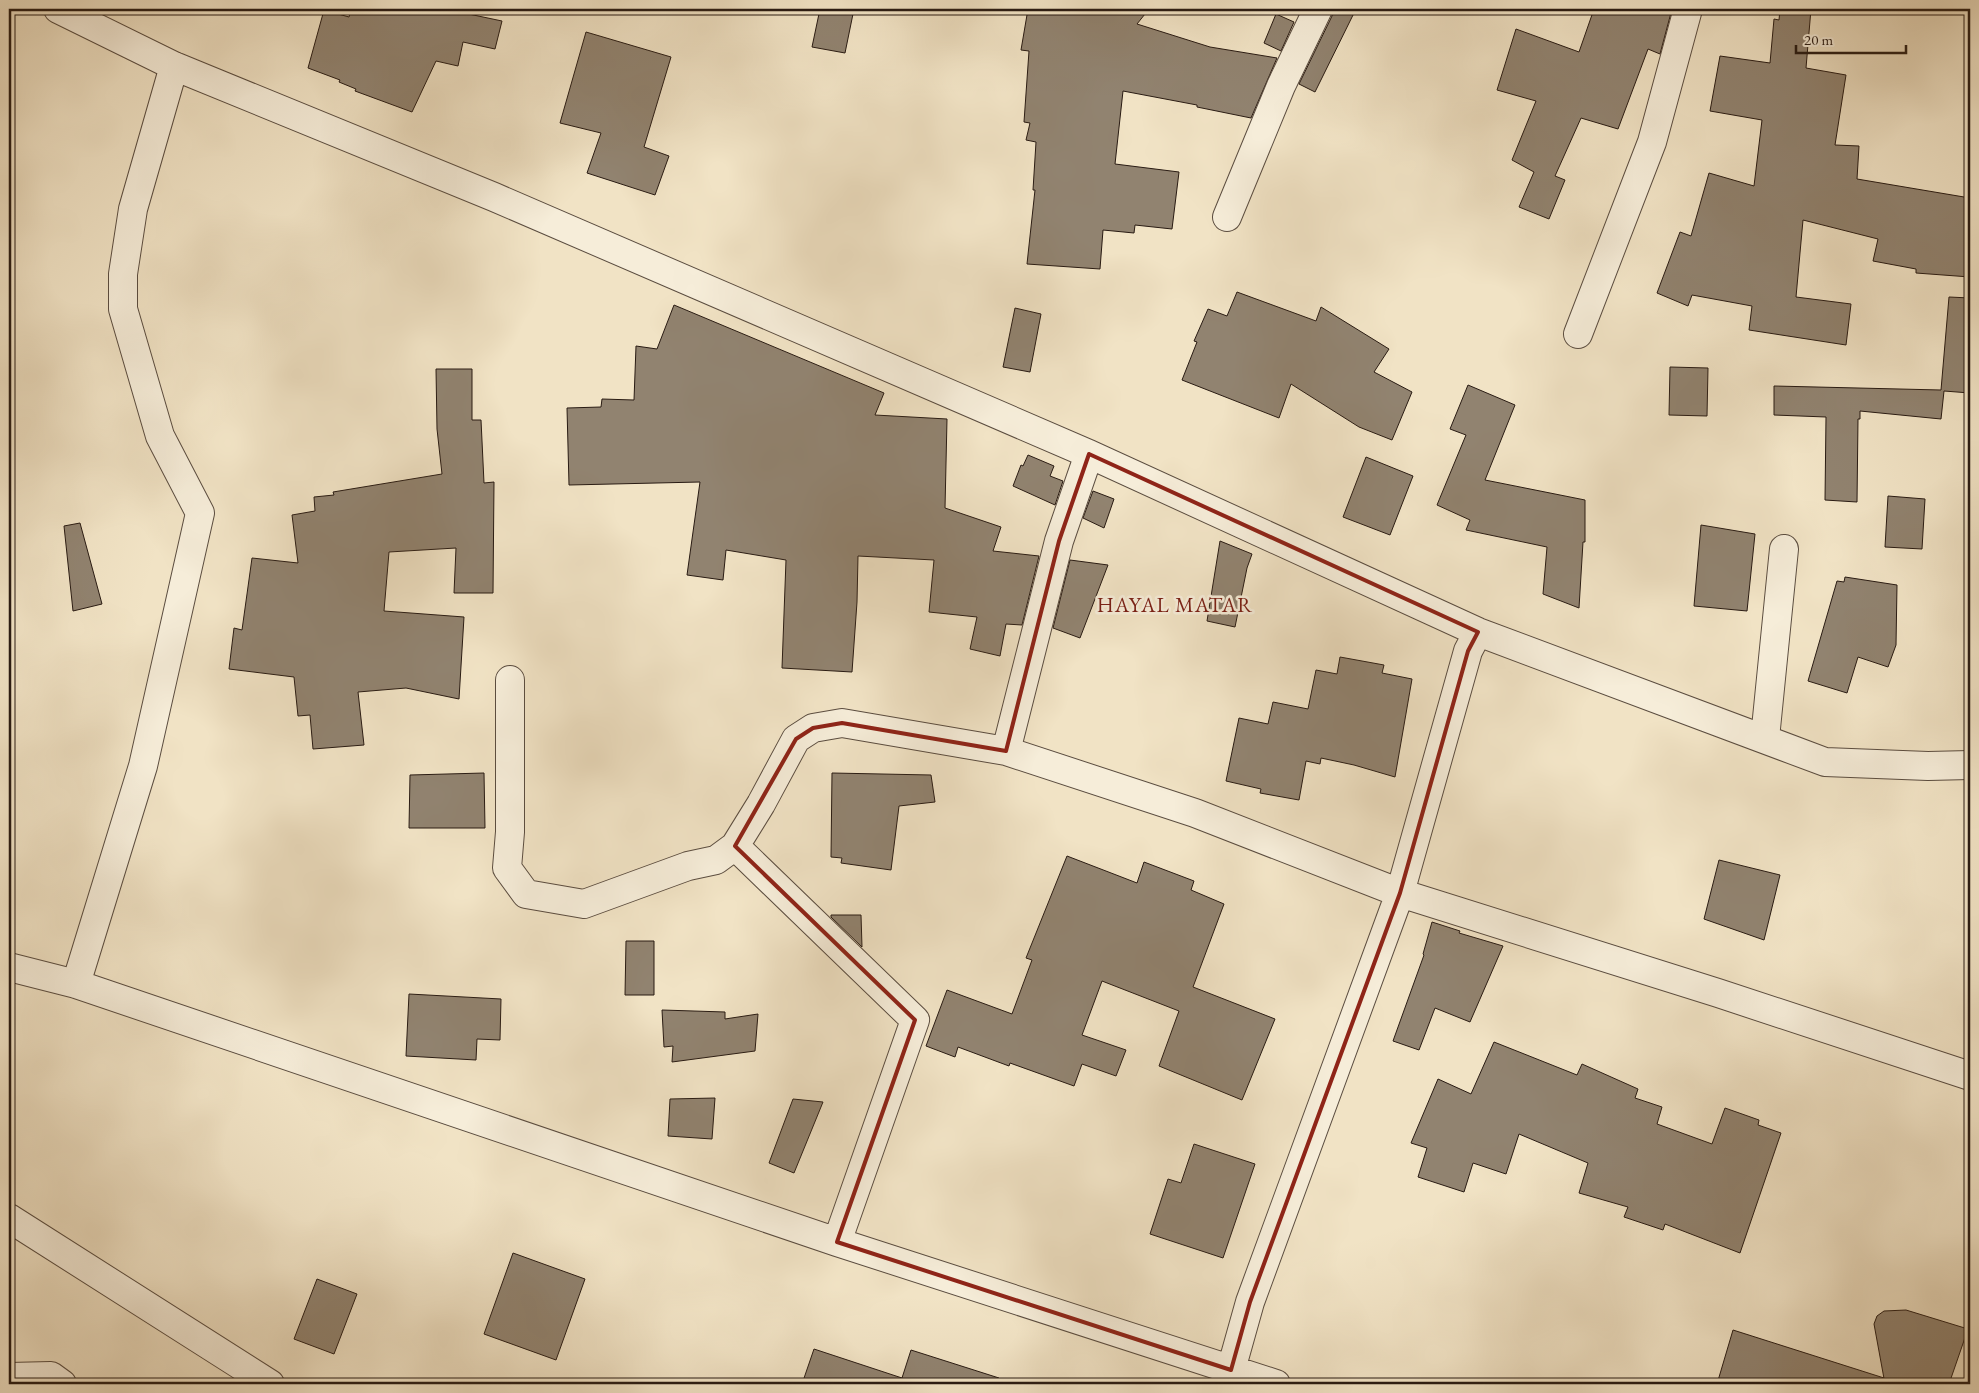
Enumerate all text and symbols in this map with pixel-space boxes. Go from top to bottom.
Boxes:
scale bar [1796,22,1906,54]
text: 20 m [1804,30,1833,49]
district label: HAYAL MATAR [1097,591,1253,618]

